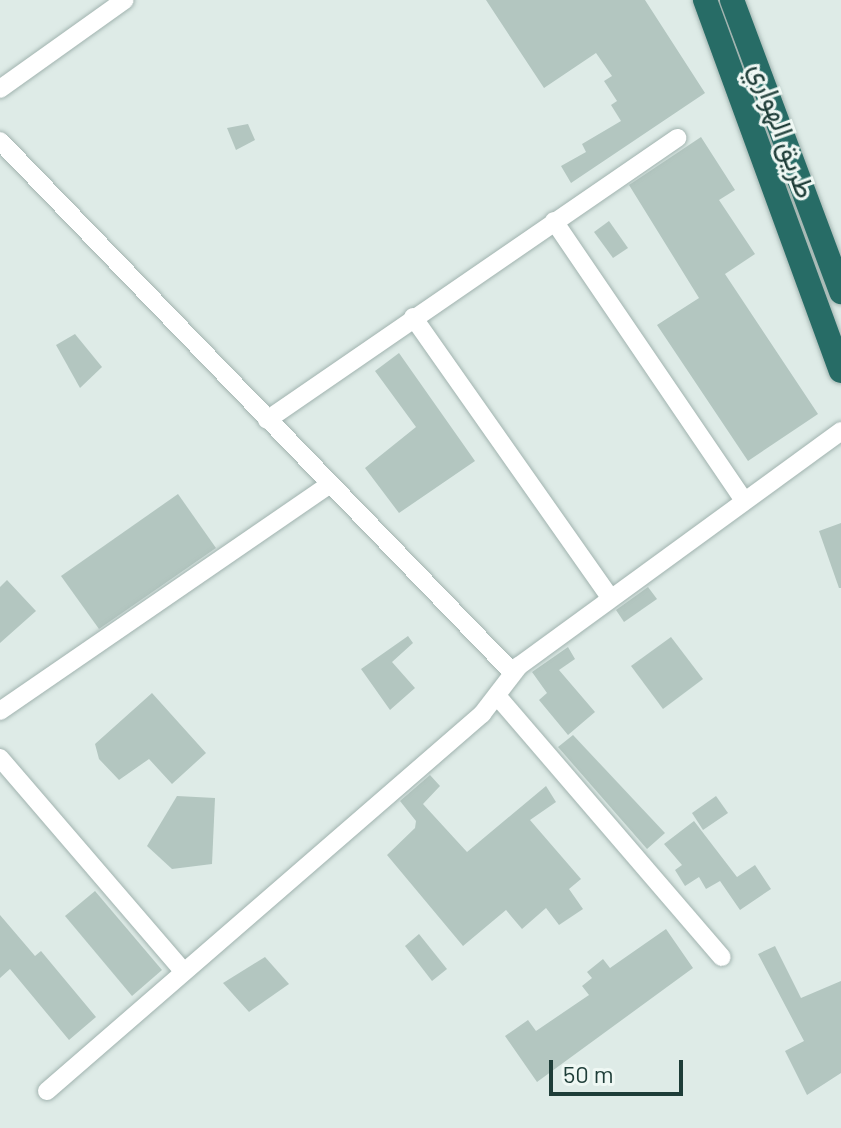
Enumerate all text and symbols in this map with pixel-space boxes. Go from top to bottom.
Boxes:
street label: طريق الهواري [744,58,824,202]
scale bar [553,1044,687,1094]
text: 50 m [563,1059,614,1088]

